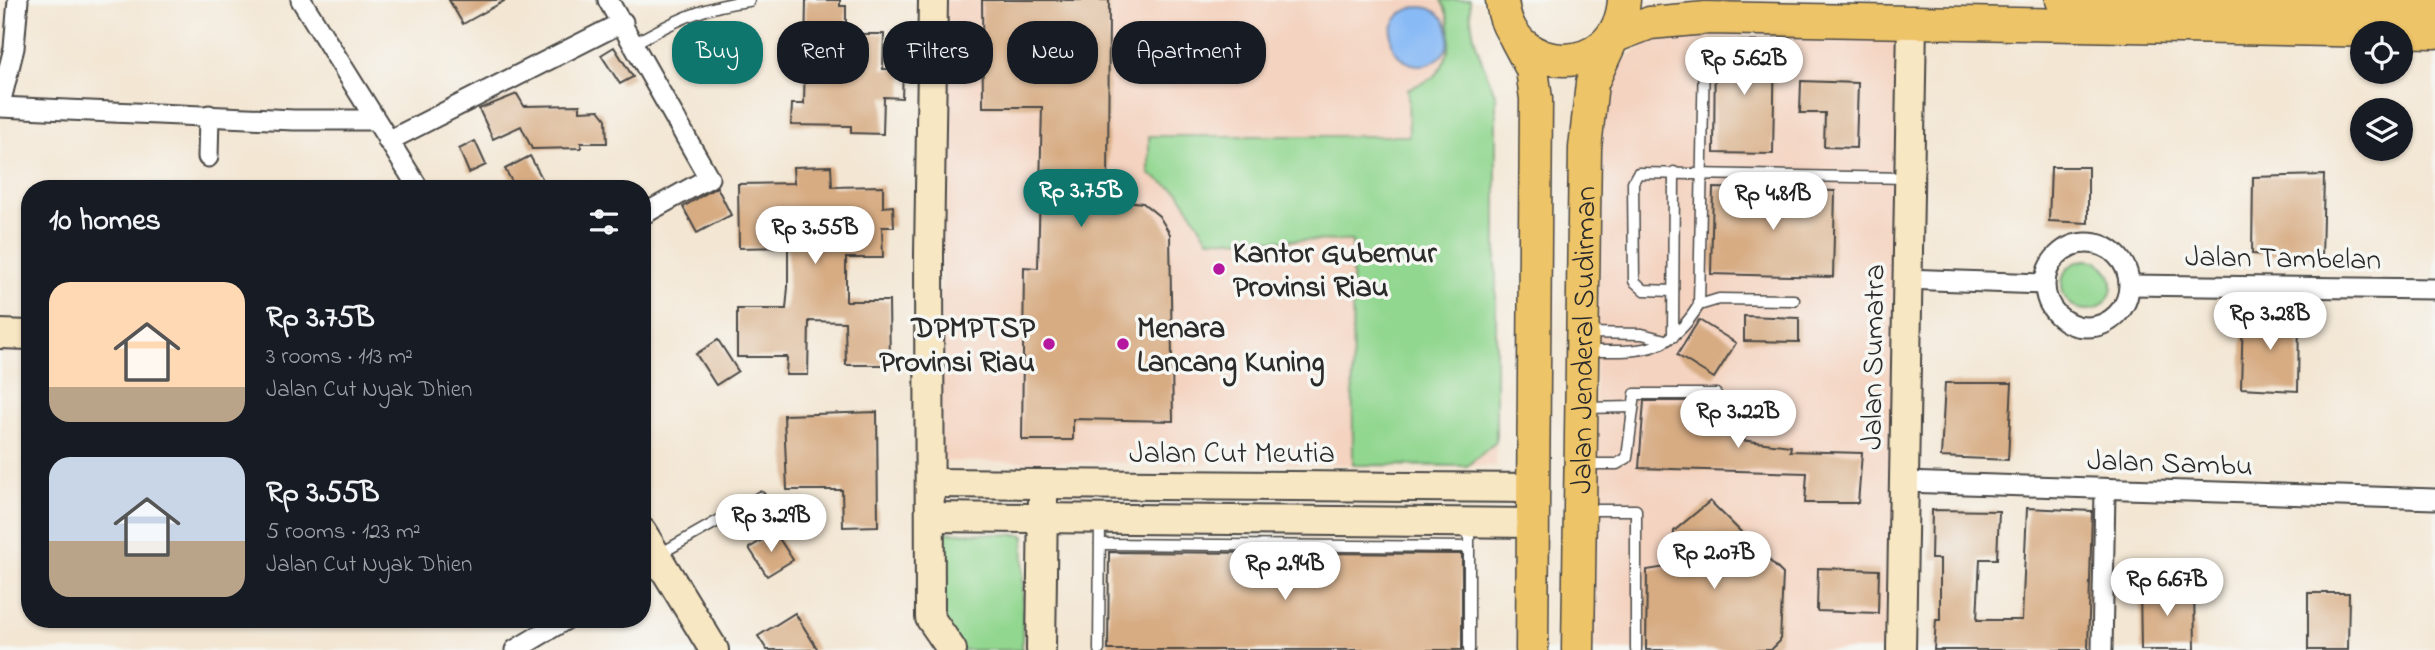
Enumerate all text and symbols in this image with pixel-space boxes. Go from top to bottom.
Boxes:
chip: Buy [672,21,763,84]
chip: Rent [777,21,869,84]
chip: Filters [883,21,993,84]
chip: New [1007,21,1098,84]
chip: Apartment [1112,21,1266,84]
map controls [2350,21,2413,161]
button: locate [2350,21,2413,84]
pin: Rp 5.62B [1672,38,1816,97]
text: Rp 5.62B [1701,43,1787,76]
button: layers [2350,98,2413,161]
pin: Rp 3.75B [1009,170,1153,229]
pin: Rp 4.81B [1701,173,1845,232]
text: Rp 3.75B [1039,175,1123,208]
text: Rp 4.81B [1735,178,1811,211]
street label: Jalan Jenderal Sudirman [1561,186,1609,494]
text: 10 homes [49,200,161,244]
icon: filters [585,203,623,241]
pin: Rp 3.55B [743,206,887,266]
text: Rp 3.55B [772,212,858,245]
place label: Kantor Gubernur Provinsi Riau [1233,233,1437,311]
street label: Jalan Tambelan [2184,236,2381,284]
marker: Kantor Gubernur Provinsi Riau [1211,261,1227,277]
street label: Jalan Sumatra [1851,264,1899,450]
pin: Rp 3.28B [2198,292,2342,352]
text: Rp 3.75B [266,297,375,341]
text: Rp 3.28B [2230,298,2310,331]
place label: DPMPTSP Provinsi Riau [879,308,1035,386]
place label: Menara Lancang Kuning [1137,308,1325,387]
icon: home [105,310,189,394]
marker: DPMPTSP Provinsi Riau [1041,336,1057,352]
marker: Menara Lancang Kuning [1115,336,1131,352]
text: 3 rooms · 113 m² [266,341,413,374]
text: Jalan Cut Nyak Dhien [266,374,472,407]
pin: Rp 3.22B [1666,391,1810,450]
text: Rp 3.22B [1696,396,1780,429]
street label: Jalan Cut Meutia [1129,433,1335,477]
street label: Jalan Sambu [2086,440,2254,490]
text: Rp 3.55B [266,472,379,516]
icon: home [105,485,189,569]
pin: Rp 3.29B [699,494,843,554]
text: Rp 3.29B [731,500,811,533]
text: 5 rooms · 123 m² [266,516,421,549]
pin: Rp 2.07B [1642,532,1786,591]
text: Rp 2.07B [1673,537,1755,570]
pin: Rp 2.94B [1213,542,1357,602]
text: Rp 2.94B [1246,548,1324,581]
text: Jalan Cut Nyak Dhien [266,549,472,582]
pin: Rp 6.67B [2095,558,2239,618]
text: Rp 6.67B [2127,564,2207,597]

